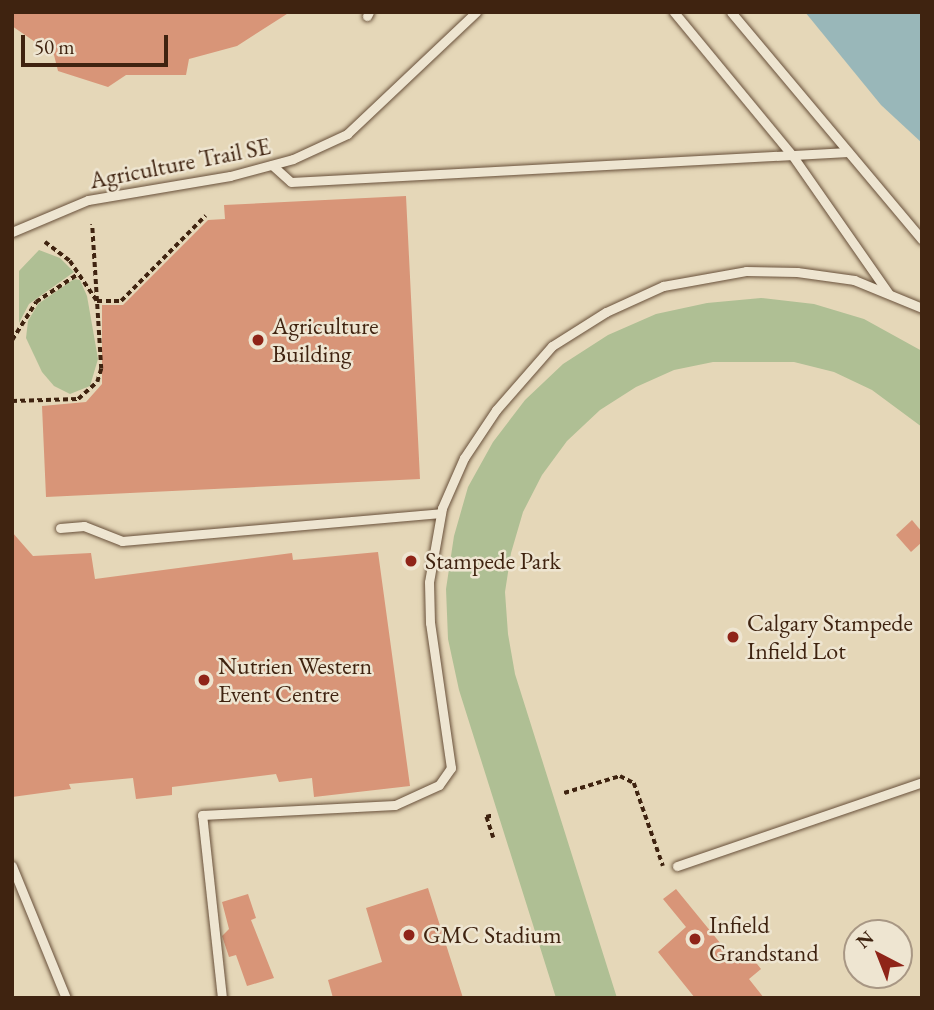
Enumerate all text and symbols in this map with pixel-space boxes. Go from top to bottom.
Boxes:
scale bar [24,21,172,65]
text: 50 m [34,33,75,60]
street label: Agriculture Trail SE [87,131,273,195]
place label: Agriculture Building [272,312,379,368]
marker: Agriculture Building [250,332,266,348]
place label: Stampede Park [425,547,561,575]
marker: Stampede Park [403,553,419,569]
place label: Calgary Stampede Infield Lot [747,609,913,665]
marker: Calgary Stampede Infield Lot [725,629,741,645]
place label: Nutrien Western Event Centre [218,652,372,708]
marker: Nutrien Western Event Centre [196,672,212,688]
place label: Infield Grandstand [709,911,819,967]
north arrow [843,919,913,989]
place label: GMC Stadium [423,921,562,949]
text: N [851,925,879,954]
marker: GMC Stadium [401,927,417,943]
marker: Infield Grandstand [687,931,703,947]

